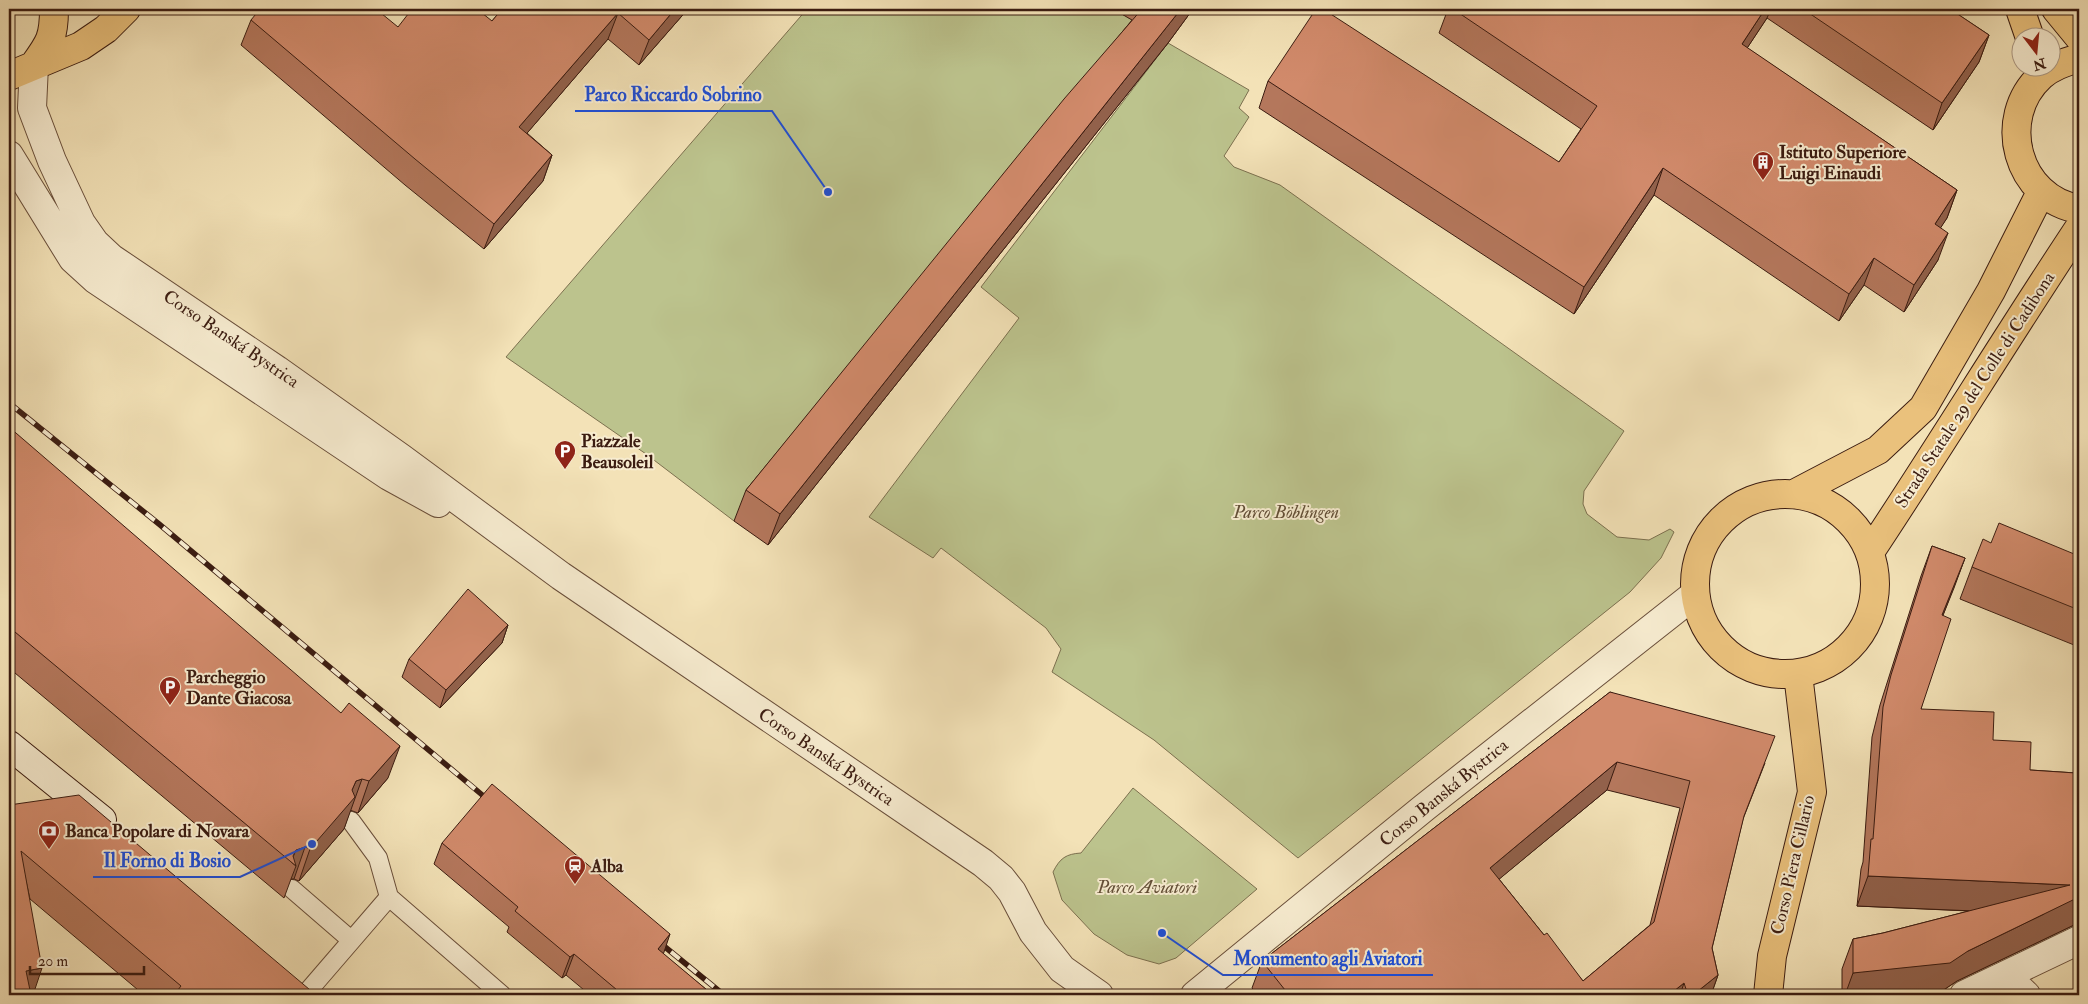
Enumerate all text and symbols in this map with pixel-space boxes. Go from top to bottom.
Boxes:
north arrow [2010,28,2060,78]
text: N [2031,54,2049,74]
callout: Parco Riccardo Sobrino [575,77,772,111]
text: Parco Riccardo Sobrino [584,83,762,107]
place label: Istituto Superiore Luigi Einaudi [1779,141,1907,185]
building icon: Istituto Superiore Luigi Einaudi [1751,150,1775,181]
street label: Strada Statale 29 del Colle di Cadibona [1890,267,2060,512]
street label: Corso Banská Bystrica [159,285,304,393]
place label: Piazzale Beausoleil [581,430,654,474]
parking icon: Piazzale Beausoleil [553,439,577,470]
park label: Parco Böblingen [1232,501,1339,524]
place label: Parcheggio Dante Giacosa [186,666,292,710]
parking icon: Parcheggio Dante Giacosa [158,675,182,706]
street label: Corso Banská Bystrica [754,703,899,811]
street label: Corso Banská Bystrica [1375,734,1514,852]
street label: Corso Piera Cillario [1766,793,1820,937]
bank icon: Banca Popolare di Novara [37,819,61,850]
place label: Banca Popolare di Novara [65,820,250,843]
callout: Il Forno di Bosio [93,843,240,877]
text: Il Forno di Bosio [103,849,231,873]
station icon: Alba [563,854,587,885]
place label: Alba [590,855,624,878]
park label: Parco Aviatori [1096,876,1197,899]
callout: Monumento agli Aviatori [1223,941,1433,975]
scale bar [30,944,144,976]
text: Monumento agli Aviatori [1232,947,1423,972]
text: 20 m [38,952,68,971]

